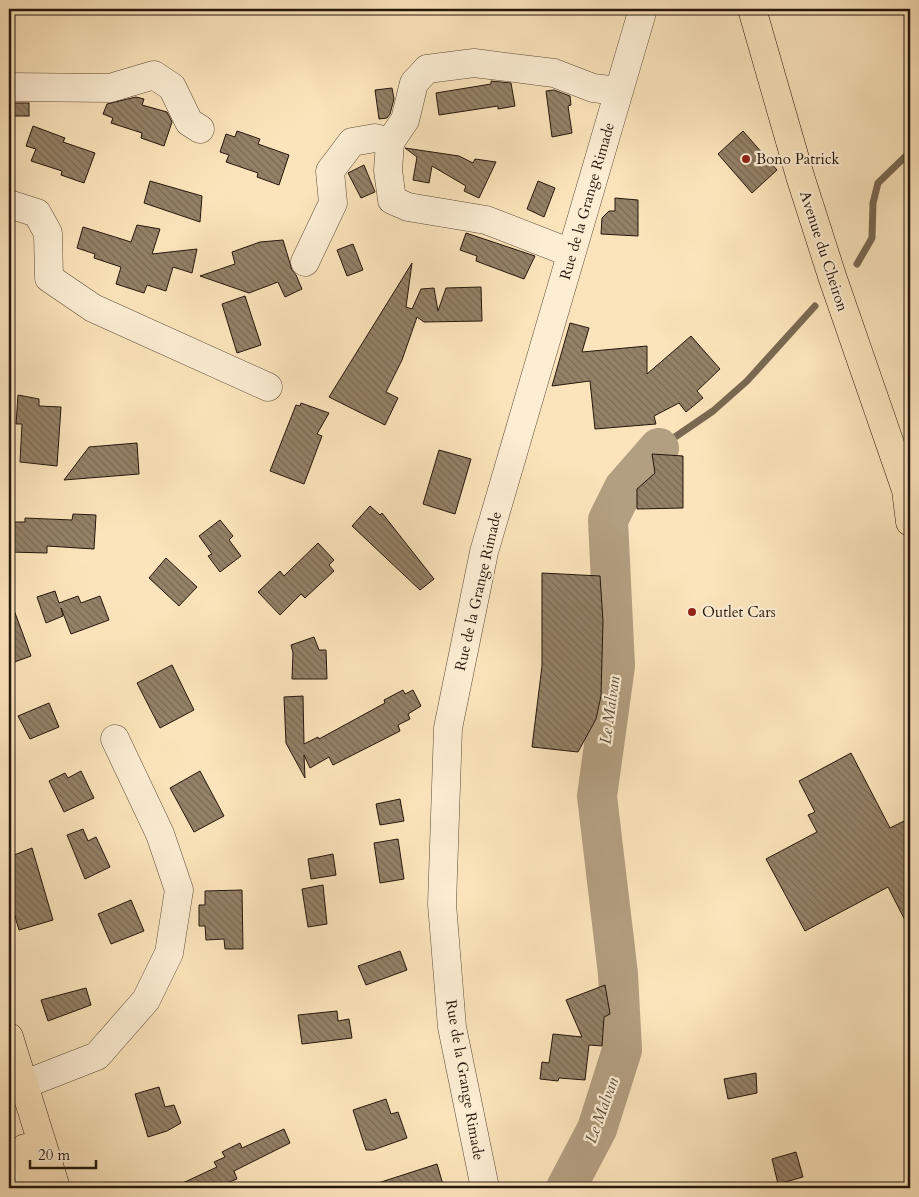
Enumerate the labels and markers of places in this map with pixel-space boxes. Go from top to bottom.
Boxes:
place label: Bono Patrick [756,149,840,169]
marker: Bono Patrick [740,153,752,165]
place label: Outlet Cars [702,602,776,622]
marker: Outlet Cars [686,606,698,618]

